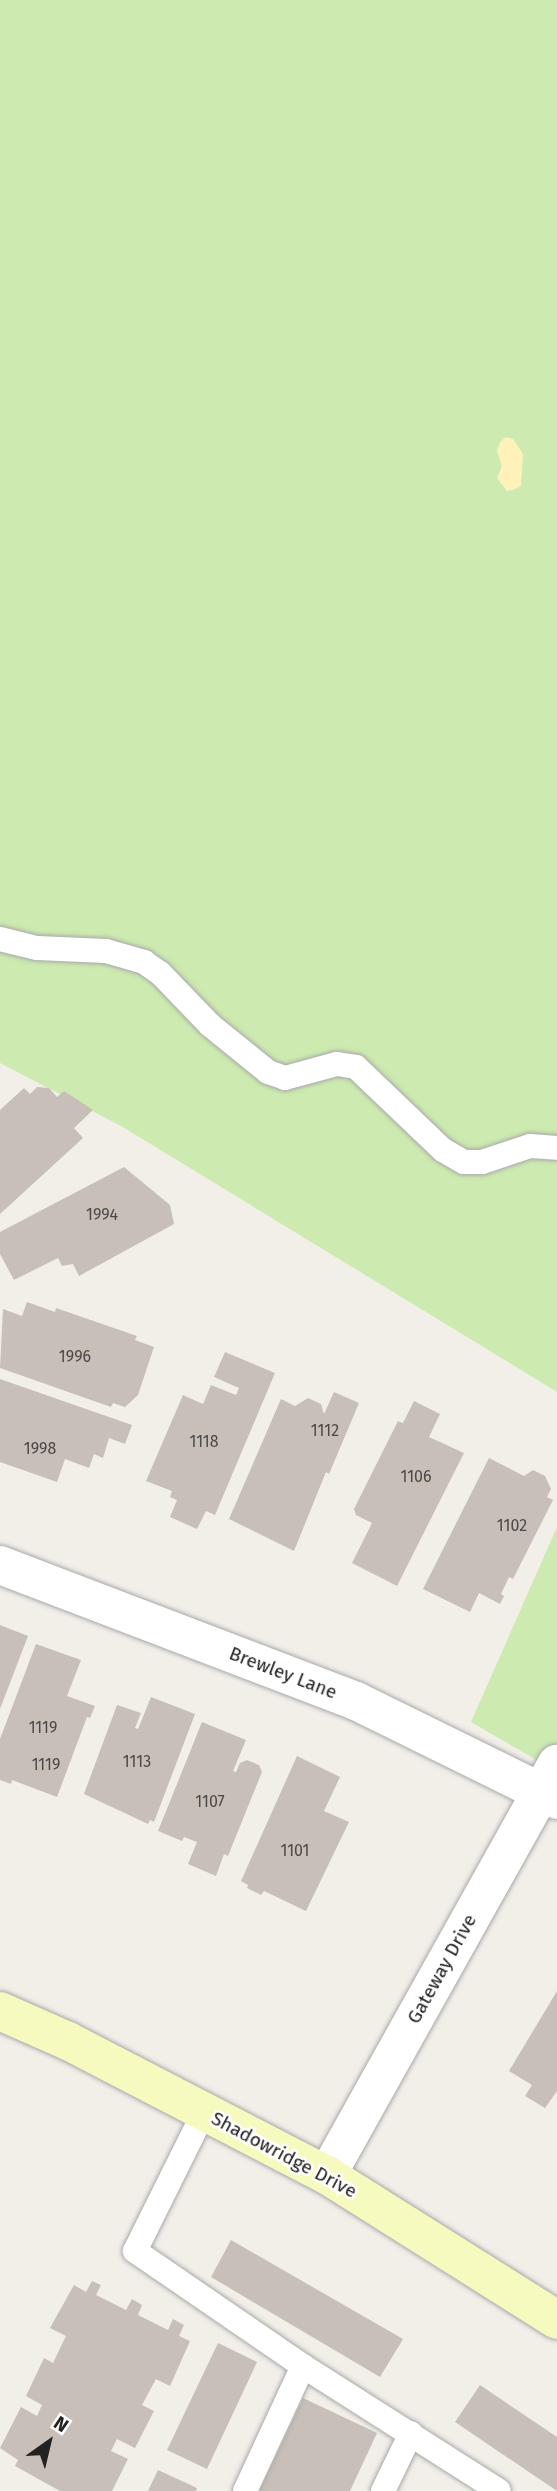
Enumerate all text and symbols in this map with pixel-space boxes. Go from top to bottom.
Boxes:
house number: 1994 [86,1205,118,1225]
house number: 1996 [59,1347,91,1367]
house number: 1112 [311,1421,339,1441]
house number: 1118 [189,1432,219,1452]
house number: 1998 [24,1439,56,1459]
house number: 1106 [400,1467,432,1487]
house number: 1102 [497,1516,527,1536]
street label: Brewley Lane [226,1642,340,1704]
house number: 1119 [29,1718,57,1738]
house number: 1113 [123,1752,151,1772]
house number: 1119 [32,1755,60,1775]
house number: 1107 [195,1792,225,1812]
house number: 1101 [280,1841,310,1861]
street label: Gateway Drive [403,1910,481,2028]
street label: Shadowridge Drive [207,2107,361,2203]
north arrow [14,2407,84,2477]
text: N [49,2411,73,2437]

